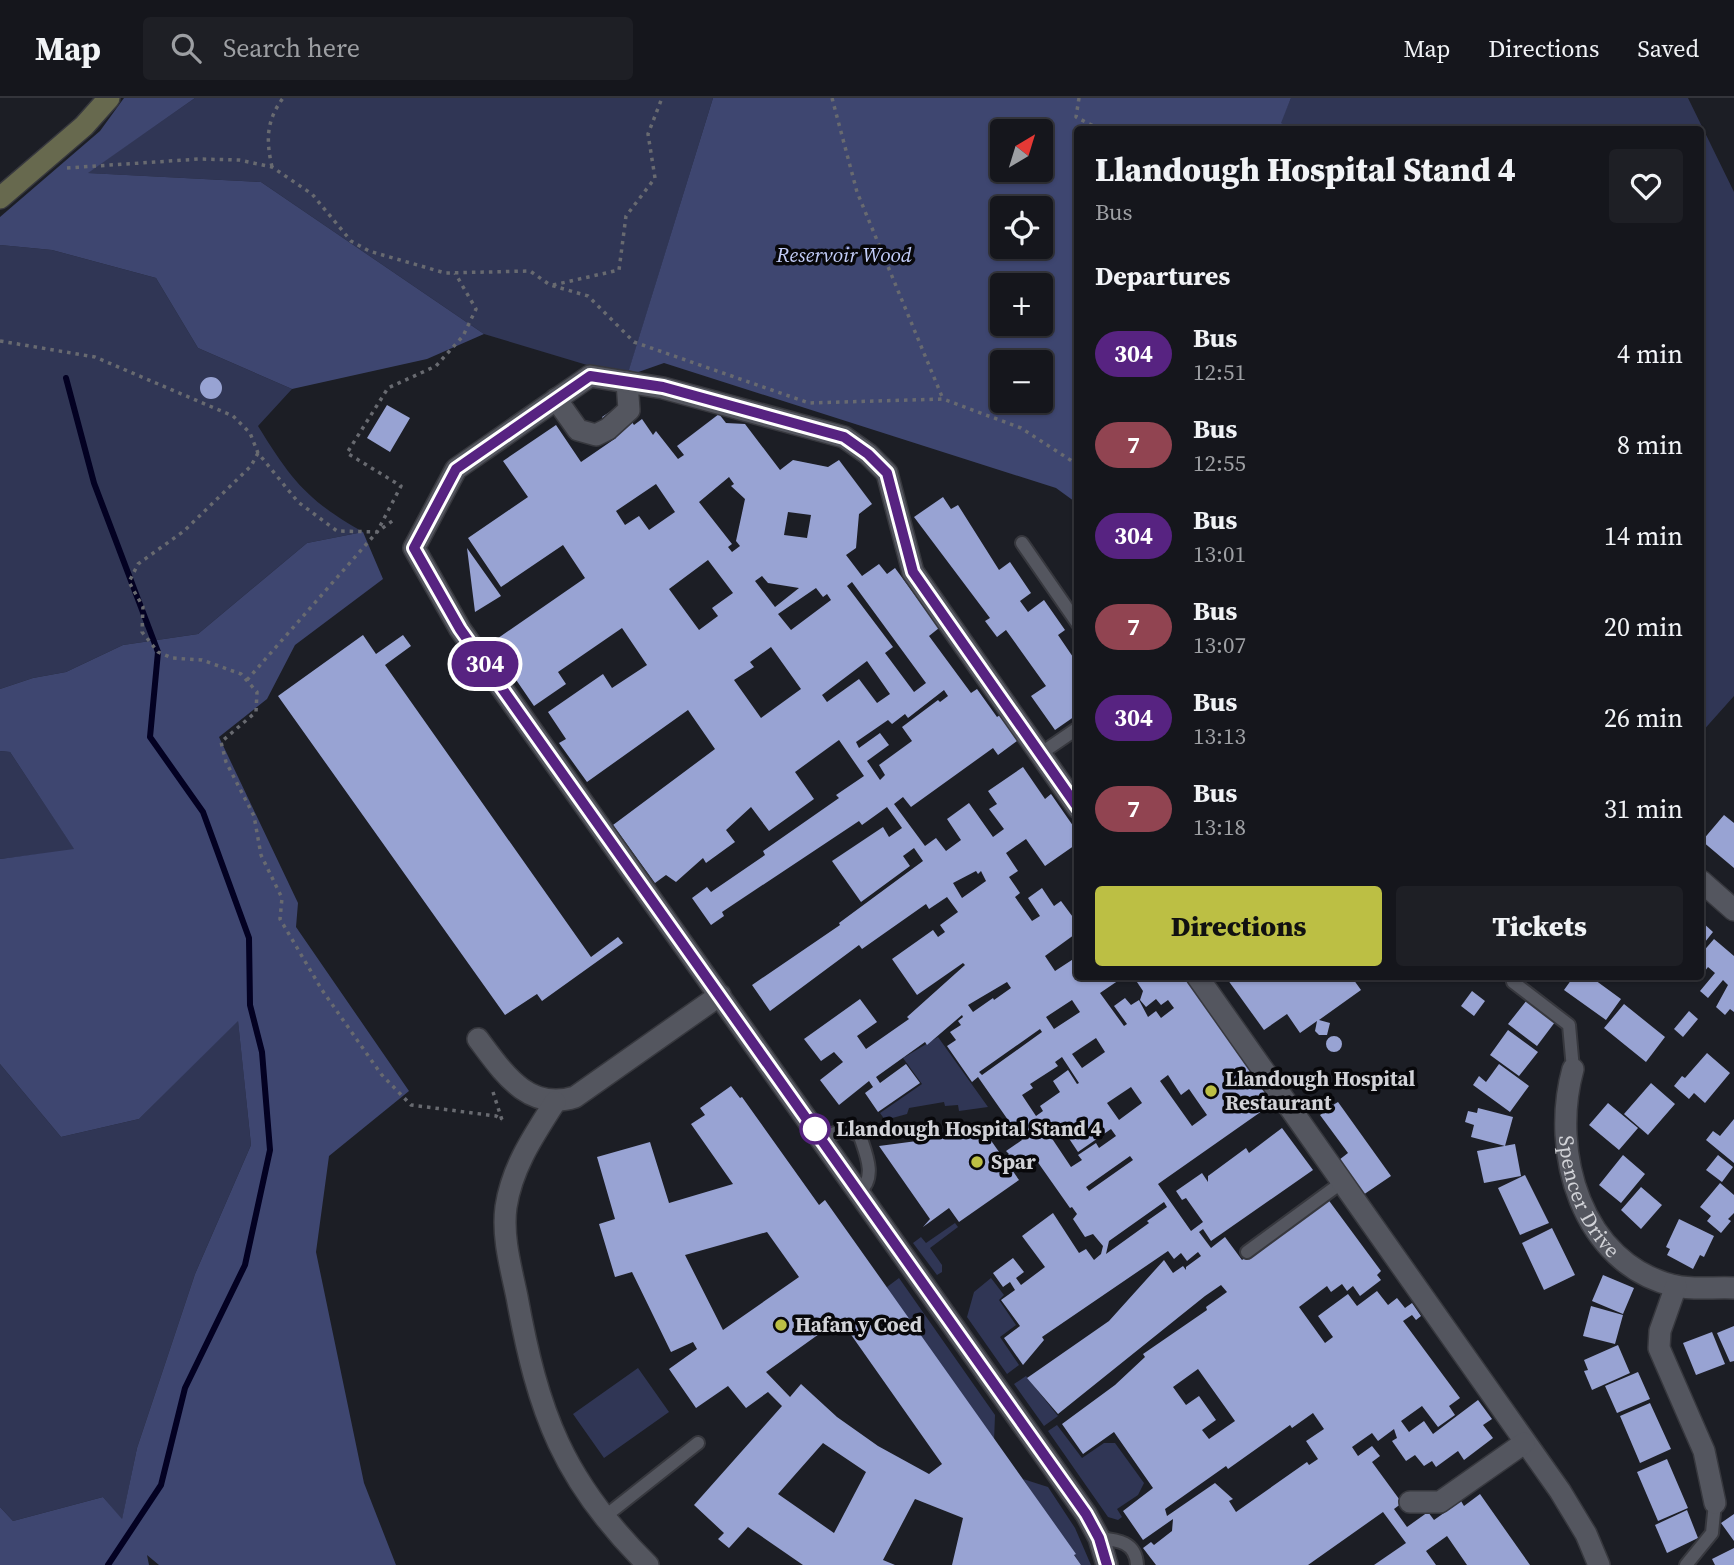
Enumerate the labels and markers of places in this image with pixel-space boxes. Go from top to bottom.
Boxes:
place label: Llandough Hospital Restaurant [1225,1064,1416,1117]
marker: Llandough Hospital Restaurant [1203,1083,1219,1099]
marker: Llandough Hospital Stand 4 [800,1114,830,1144]
place label: Llandough Hospital Stand 4 [836,1114,1102,1143]
place label: Spar [991,1147,1036,1176]
marker: Spar [969,1154,985,1170]
place label: Hafan y Coed [795,1310,923,1339]
marker: Hafan y Coed [773,1317,789,1333]

